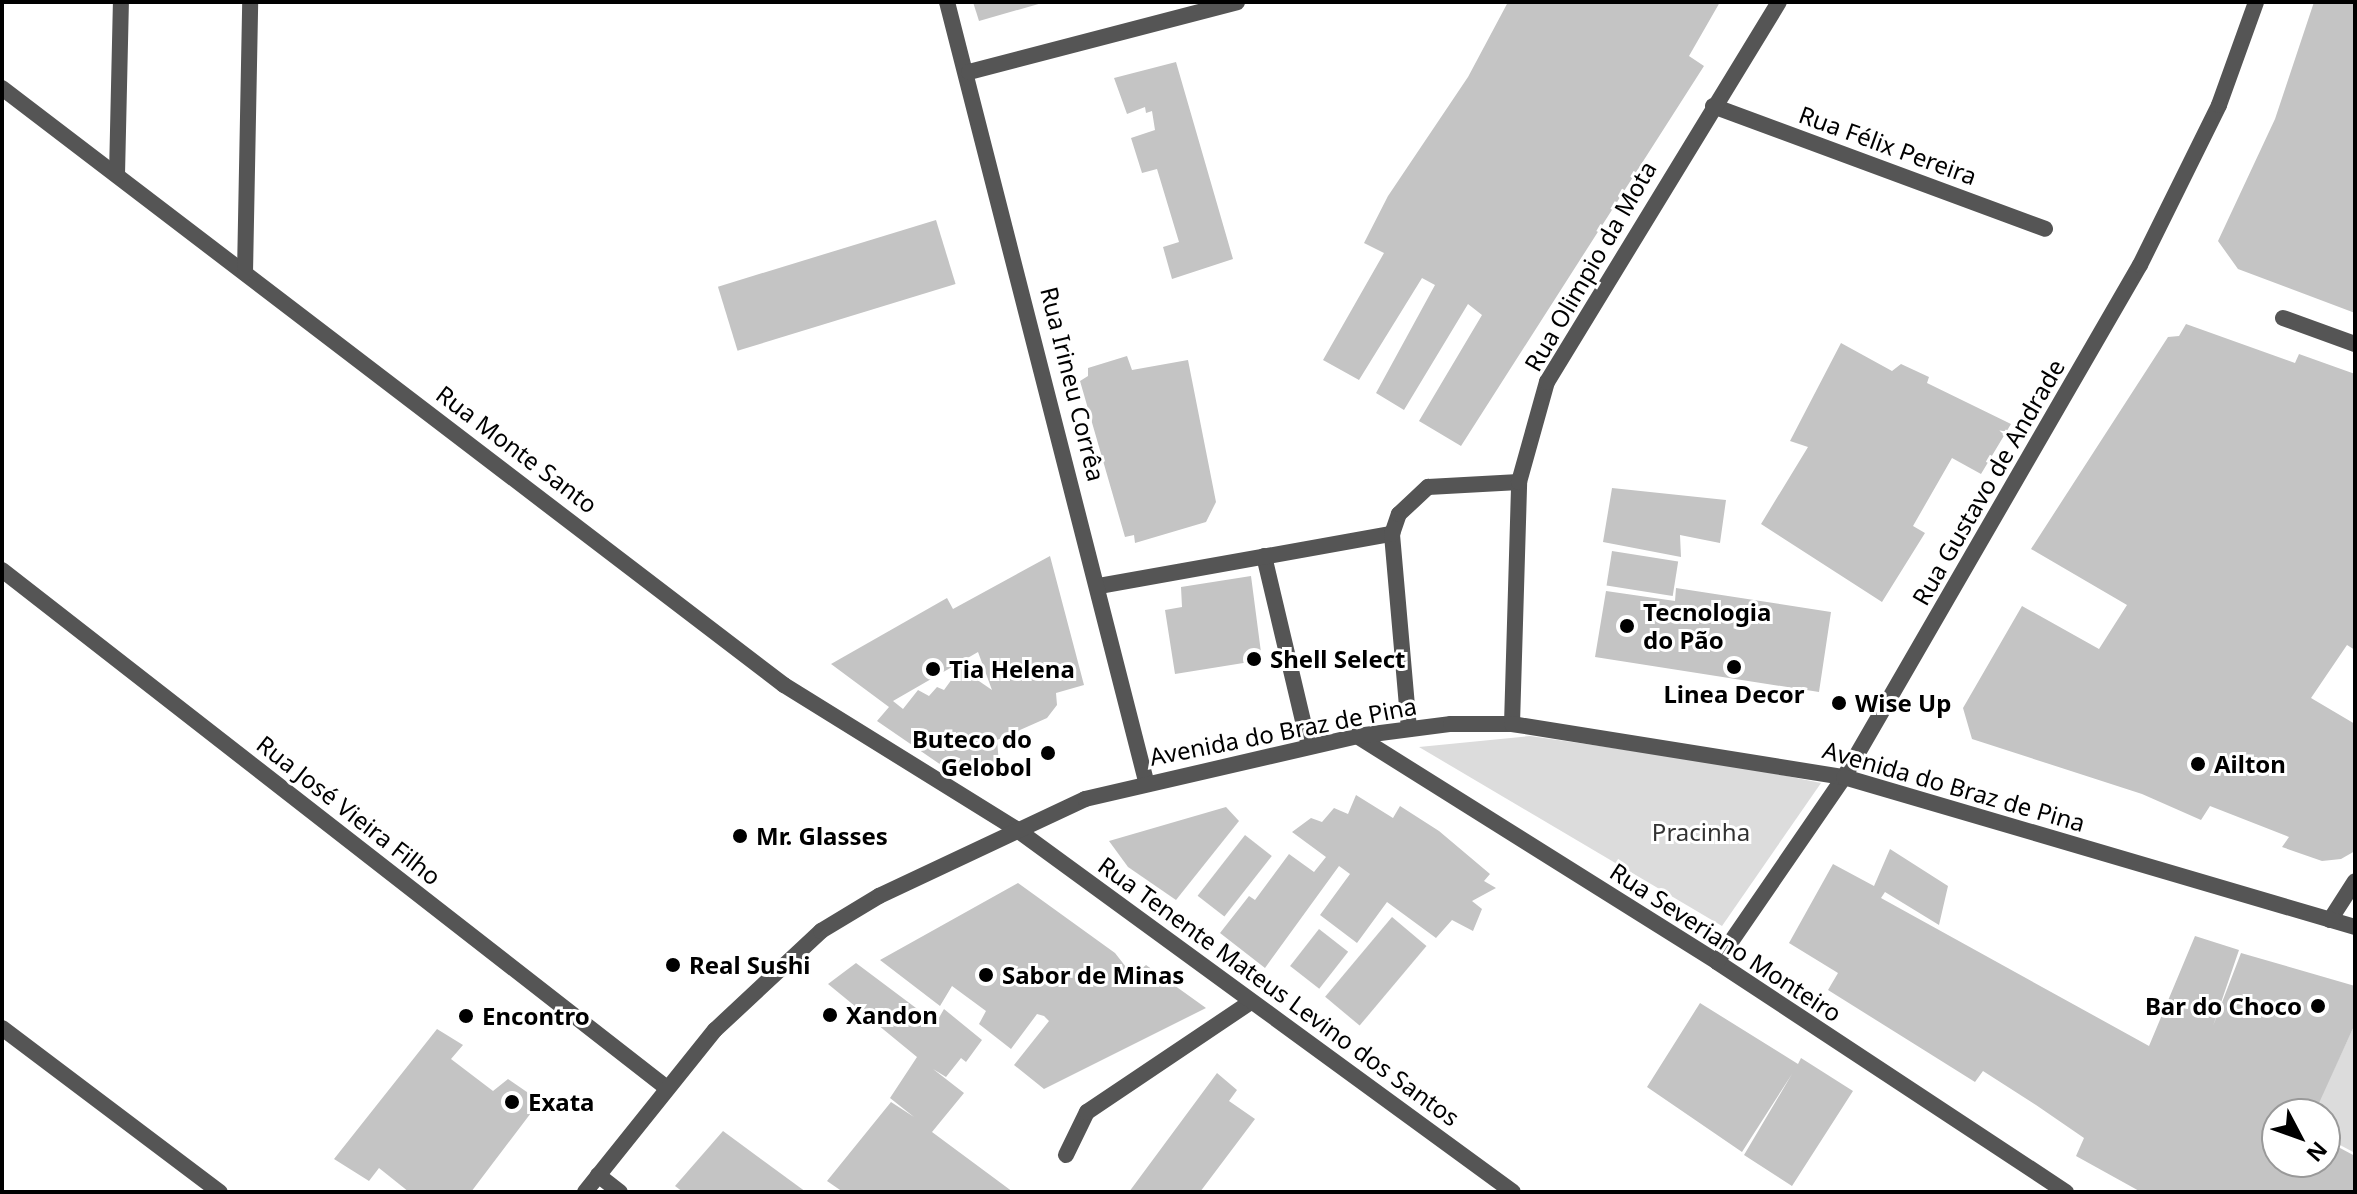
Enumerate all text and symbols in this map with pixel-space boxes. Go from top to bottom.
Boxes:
street label: Rua Félix Pereira [1795,100,1981,190]
street label: Rua Olimpio da Mota [1518,156,1662,376]
street label: Rua Irineu Corrêa [1035,284,1111,484]
street label: Rua Gustavo de Andrade [1906,354,2070,610]
street label: Rua Monte Santo [431,379,603,519]
place label: Tecnologia do Pão [1643,598,1771,654]
marker: Tecnologia do Pão [1618,617,1636,635]
place label: Shell Select [1270,645,1406,673]
marker: Shell Select [1245,650,1263,668]
place label: Tia Helena [949,655,1075,683]
marker: Linea Decor [1725,658,1743,676]
marker: Tia Helena [924,660,942,678]
place label: Linea Decor [1663,680,1805,708]
place label: Wise Up [1855,689,1951,717]
street label: Avenida do Braz de Pina [1147,691,1419,771]
marker: Wise Up [1830,694,1848,712]
place label: Buteco do Gelobol [912,725,1032,781]
street label: Rua José Vieira Filho [251,729,447,891]
street label: Avenida do Braz de Pina [1819,735,2089,837]
marker: Buteco do Gelobol [1039,744,1057,762]
place label: Ailton [2214,750,2286,778]
marker: Ailton [2189,755,2207,773]
park label: Pracinha [1652,818,1750,846]
place label: Mr. Glasses [756,822,888,850]
marker: Mr. Glasses [731,827,749,845]
street label: Rua Tenente Mateus Levino dos Santos [1093,850,1465,1132]
street label: Rua Severiano Monteiro [1605,856,1847,1028]
place label: Real Sushi [689,951,810,979]
marker: Real Sushi [664,956,682,974]
place label: Sabor de Minas [1002,961,1184,989]
marker: Sabor de Minas [977,966,995,984]
place label: Bar do Choco [2145,992,2302,1020]
marker: Bar do Choco [2309,997,2327,1015]
place label: Xandon [846,1001,938,1029]
place label: Encontro [482,1002,590,1030]
marker: Xandon [821,1006,839,1024]
marker: Encontro [457,1007,475,1025]
place label: Exata [528,1088,594,1116]
marker: Exata [503,1093,521,1111]
north arrow [2261,1098,2341,1178]
text: N [2300,1136,2335,1169]

